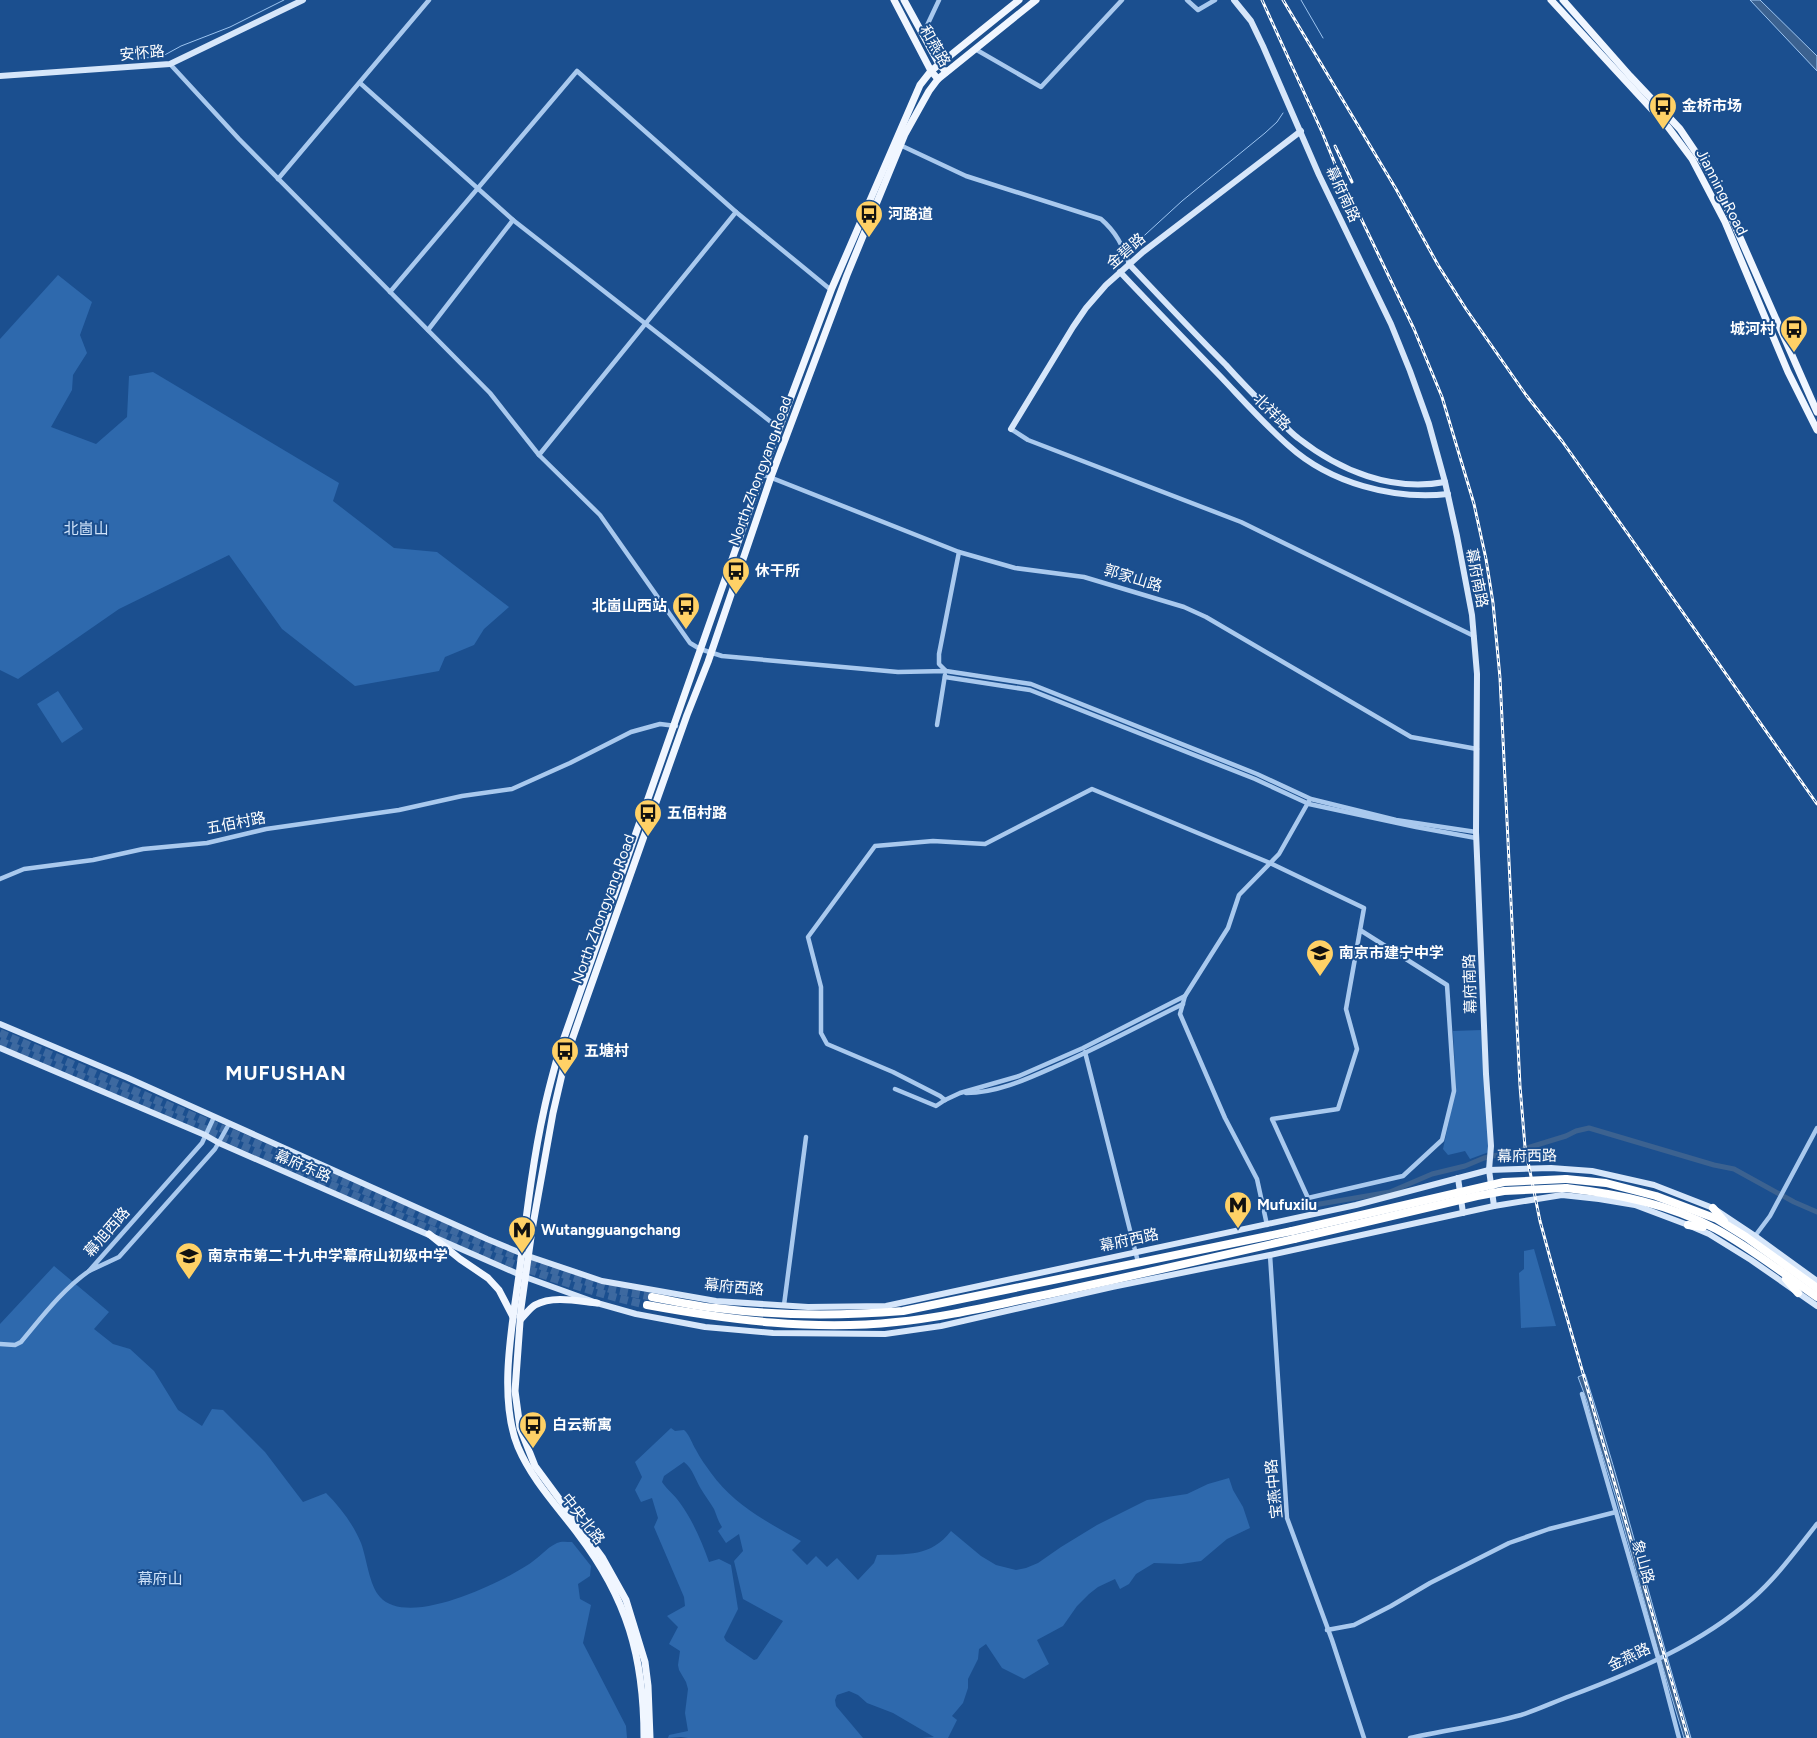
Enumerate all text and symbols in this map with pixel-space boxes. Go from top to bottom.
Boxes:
street label: 和燕路 [916,22,954,70]
street label: 安怀路 [119,42,165,64]
bus stop icon: 金桥市场 [1648,91,1678,130]
place label: 金桥市场 [1682,97,1742,115]
street label: Jianning Road [1693,146,1751,238]
street label: 幕府南路 [1322,163,1364,225]
bus stop icon: 河路道 [854,199,884,238]
place label: 河路道 [888,205,933,223]
street label: 金碧路 [1103,229,1149,273]
bus stop icon: 城河村 [1779,314,1809,353]
place label: 城河村 [1730,320,1775,338]
street label: 北祥路 [1250,390,1294,434]
street label: North Zhongyang Road [725,394,795,548]
park label: 北崮山 [63,520,109,538]
street label: 幕府南路 [1462,547,1492,609]
bus stop icon: 休干所 [721,556,751,595]
street label: 郭家山路 [1102,561,1164,595]
place label: 休干所 [755,562,800,580]
bus stop icon: 北崮山西站 [671,591,701,630]
place label: 北崮山西站 [592,597,667,615]
bus stop icon: 五佰村路 [633,798,663,837]
place label: 五佰村路 [667,804,727,822]
street label: 五佰村路 [205,808,267,838]
street label: North Zhongyang Road [568,832,638,986]
school or university icon: 南京市建宁中学 [1305,938,1335,977]
place label: 南京市建宁中学 [1339,944,1444,962]
street label: 幕府南路 [1460,954,1480,1014]
bus stop icon: 五塘村 [550,1036,580,1075]
place label: 五塘村 [584,1042,629,1060]
district label: MUFUSHAN [225,1061,347,1085]
street label: 幕府东路 [272,1146,334,1186]
street label: 幕府西路 [1497,1146,1557,1166]
metro station icon: Mufuxilu [1223,1190,1253,1229]
place label: Mufuxilu [1257,1196,1317,1214]
street label: 幕旭西路 [81,1203,133,1261]
metro station icon: Wutangguangchang [507,1215,537,1254]
place label: Wutangguangchang [541,1221,681,1239]
street label: 幕府西路 [1098,1225,1160,1255]
school or university icon: 南京市第二十九中学幕府山初级中学 [174,1241,204,1280]
place label: 南京市第二十九中学幕府山初级中学 [208,1247,448,1265]
street label: 幕府西路 [703,1275,765,1299]
bus stop icon: 白云新寓 [518,1410,548,1449]
place label: 白云新寓 [552,1416,612,1434]
street label: 宝燕中路 [1262,1458,1286,1520]
street label: 中央北路 [557,1490,609,1548]
street label: 象山路 [1628,1538,1658,1586]
park label: 幕府山 [137,1570,183,1588]
street label: 金燕路 [1605,1639,1653,1675]

